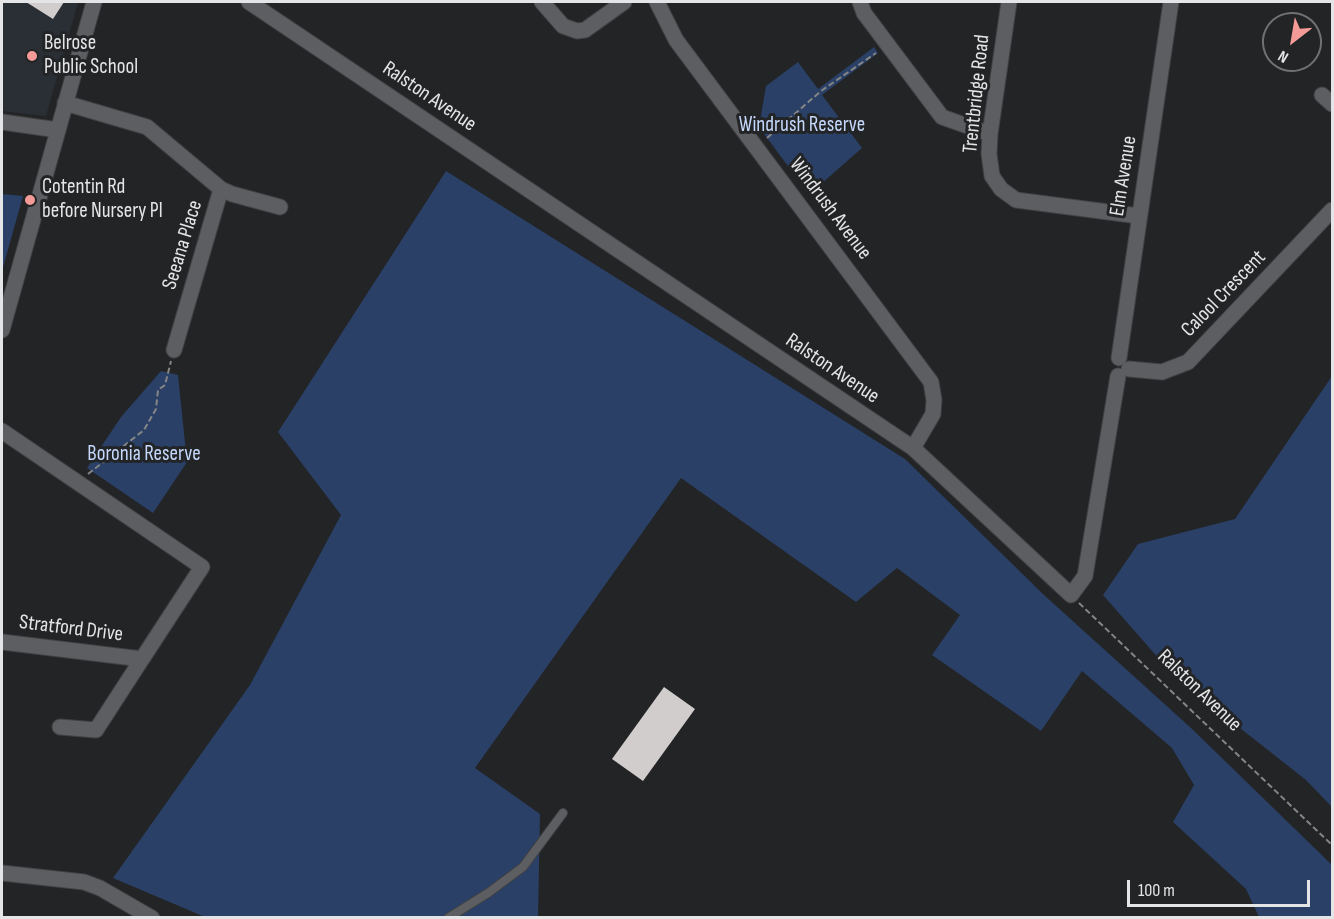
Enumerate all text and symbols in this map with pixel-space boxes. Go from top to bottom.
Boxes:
north arrow [1262,12,1322,72]
place label: Belrose Public School [44,31,138,81]
street label: Trentbridge Road [958,33,996,155]
text: N [1275,46,1292,66]
marker: Belrose Public School [25,49,39,63]
street label: Ralston Avenue [377,56,481,138]
park label: Windrush Reserve [739,113,865,139]
street label: Elm Avenue [1105,134,1143,218]
street label: Windrush Avenue [783,153,877,265]
place label: Cotentin Rd before Nursery Pl [42,175,163,225]
marker: Cotentin Rd before Nursery Pl [23,193,37,207]
street label: Seeana Place [158,197,208,293]
street label: Calool Crescent [1177,245,1271,343]
street label: Ralston Avenue [780,328,884,410]
park label: Boronia Reserve [87,442,201,468]
street label: Stratford Drive [18,610,124,648]
street label: Ralston Avenue [1152,645,1246,737]
scale bar [1130,868,1313,906]
text: 100 m [1138,880,1175,901]

